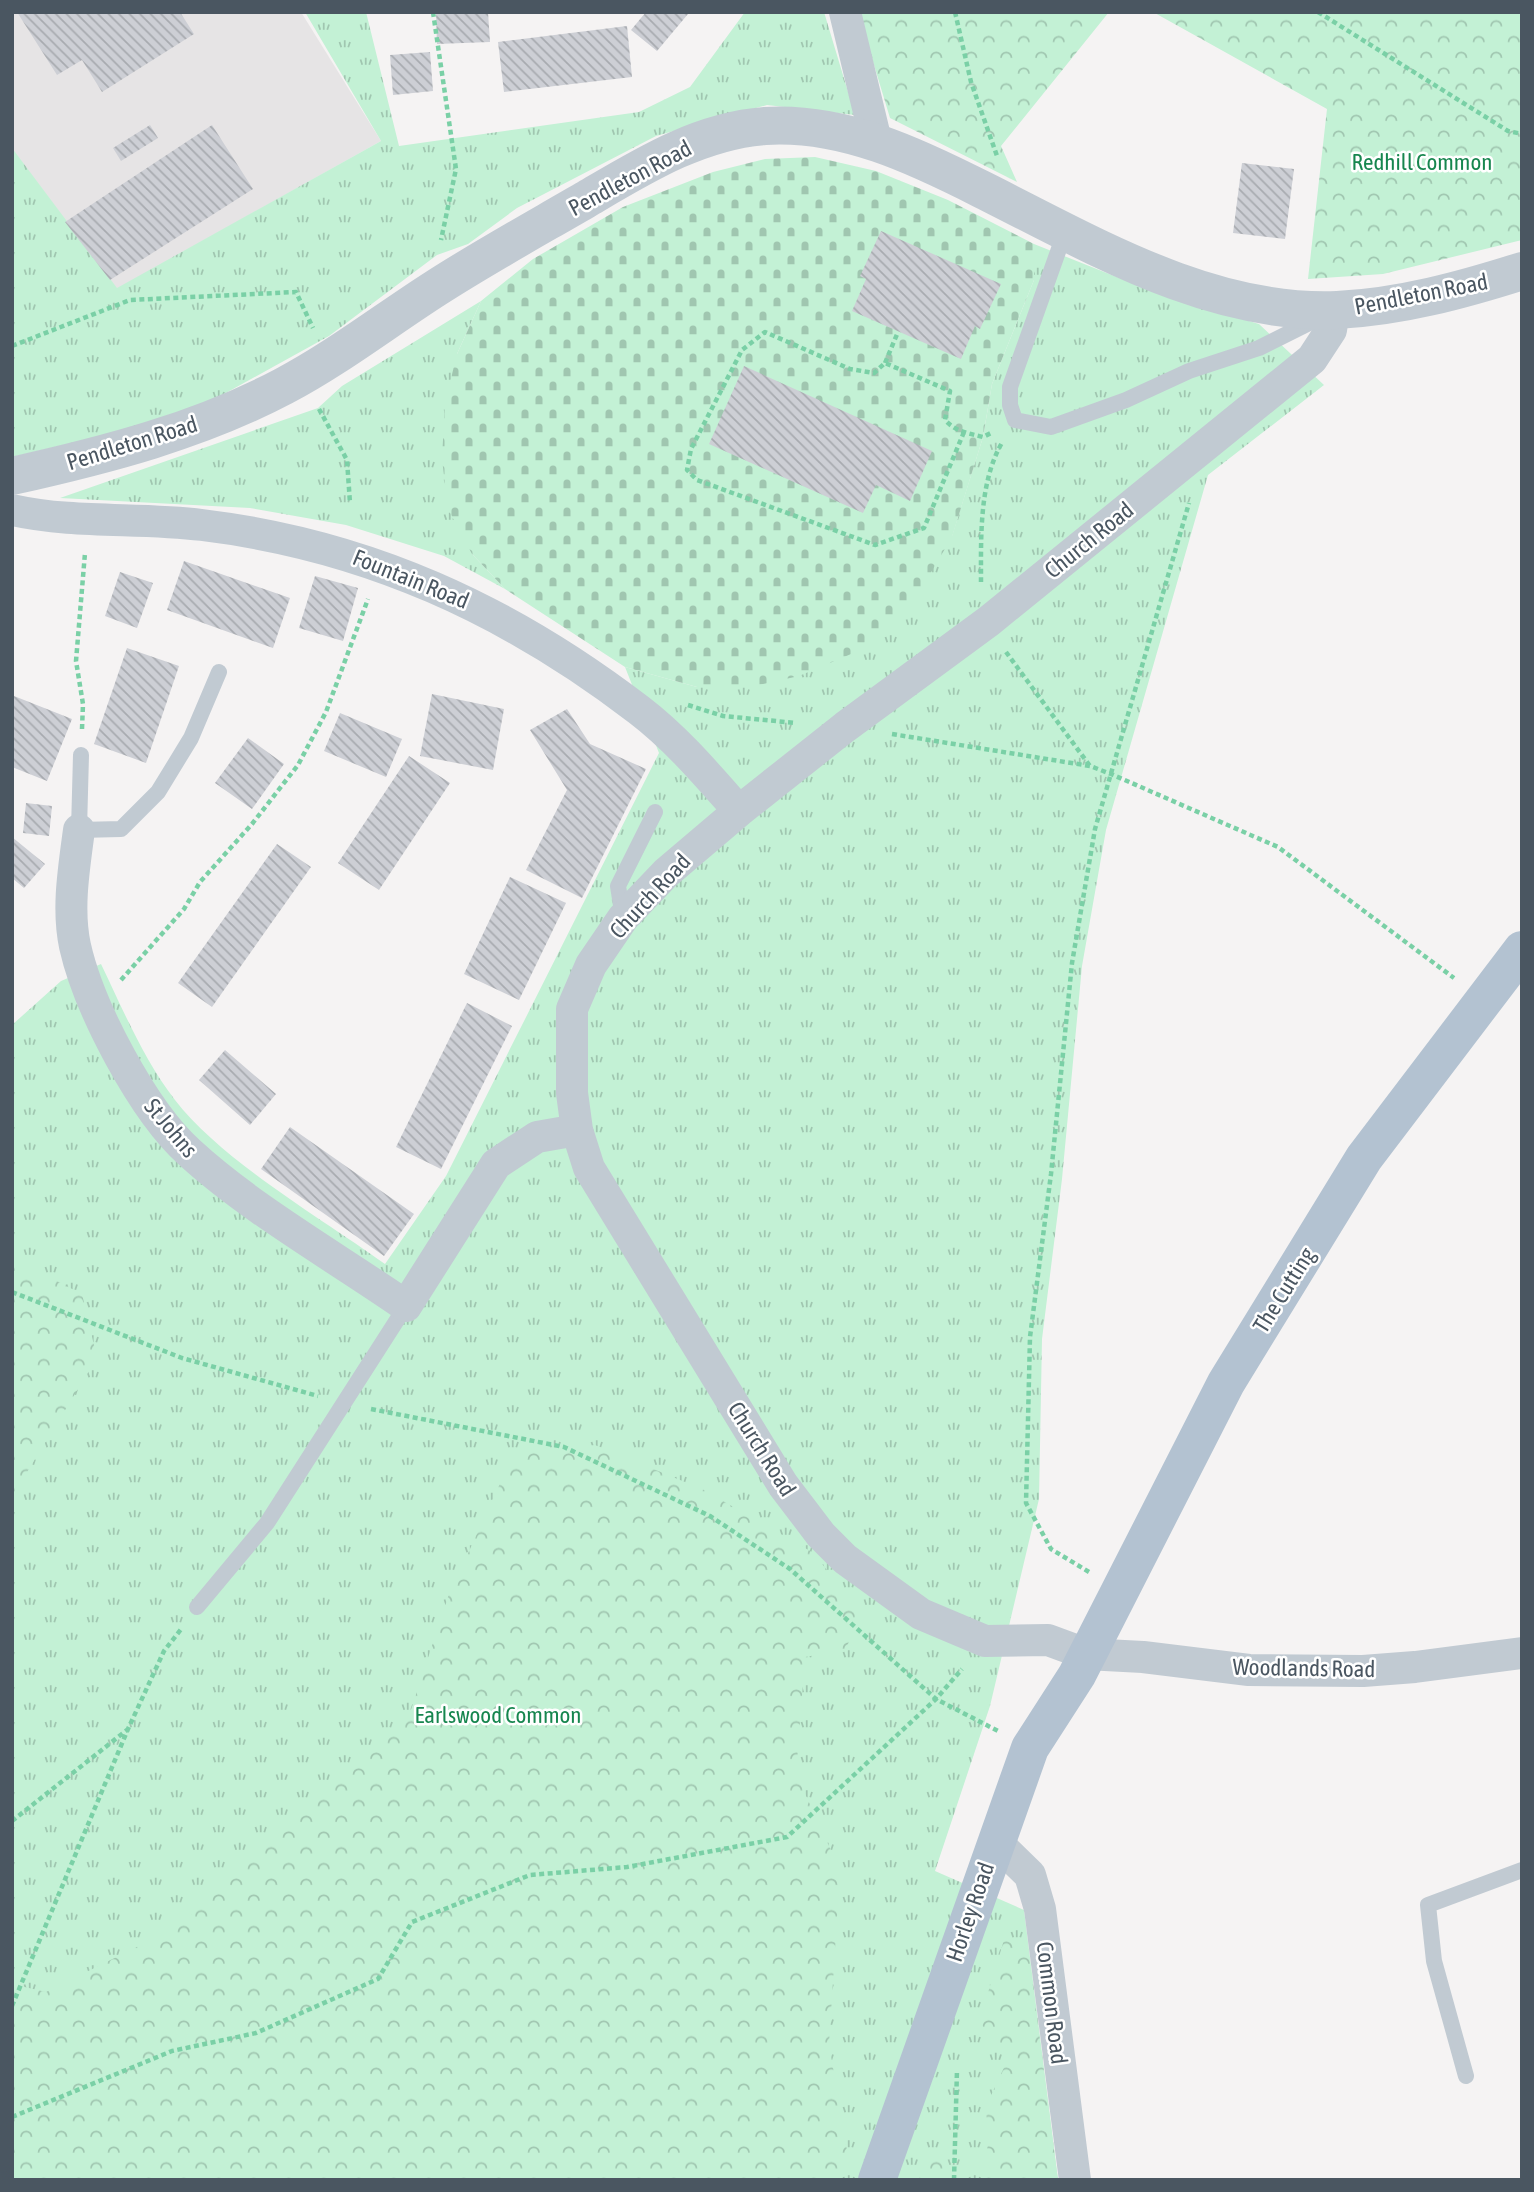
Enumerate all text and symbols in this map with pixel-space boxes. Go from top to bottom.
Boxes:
street label: Pendleton Road [564,135,696,221]
park label: Redhill Common [1352,149,1492,175]
street label: Pendleton Road [1352,268,1490,320]
street label: Pendleton Road [64,411,200,475]
street label: Church Road [1040,497,1138,583]
street label: Fountain Road [349,544,473,614]
street label: Church Road [604,848,696,944]
street label: St Johns [139,1094,203,1162]
street label: The Cutting [1248,1243,1320,1337]
street label: Church Road [723,1397,801,1501]
street label: Woodlands Road [1233,1654,1375,1682]
park label: Earlswood Common [415,1702,581,1728]
street label: Horley Road [941,1859,999,1965]
street label: Common Road [1032,1940,1072,2066]

